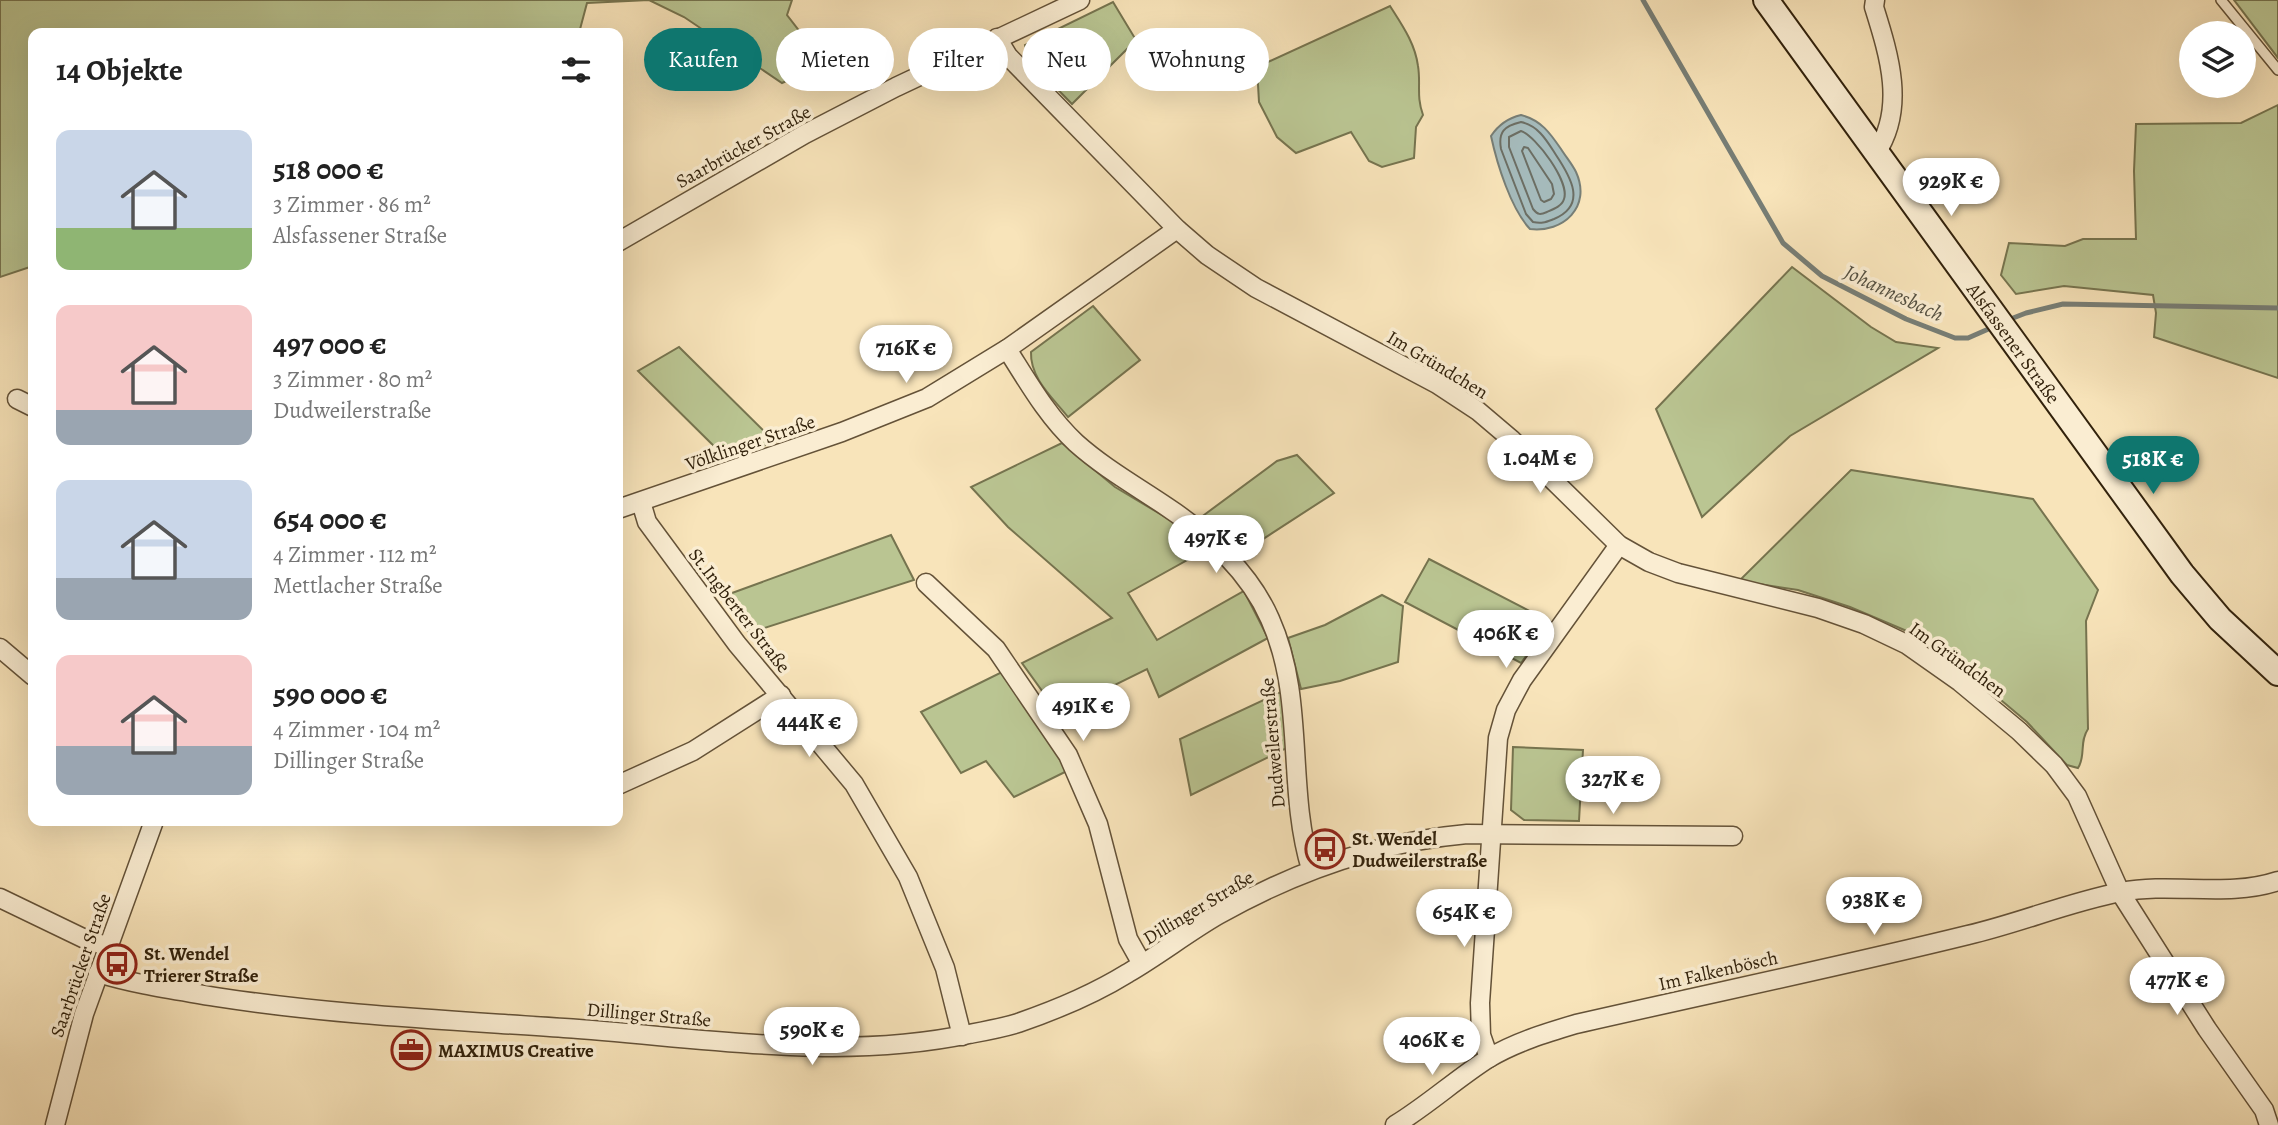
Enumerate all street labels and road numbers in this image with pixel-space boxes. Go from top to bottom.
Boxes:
street label: Saarbrücker Straße [671,99,816,195]
street label: Alsfassener Straße [1960,277,2066,409]
street label: Im Gründchen [1382,324,1493,405]
street label: Völklinger Straße [681,409,818,478]
street label: St.Ingberter Straße [682,543,796,679]
street label: Im Gründchen [1904,616,2011,704]
street label: Dudweilerstraße [1254,677,1292,809]
street label: Dillinger Straße [1138,865,1259,951]
street label: Saarbrücker Straße [44,890,118,1041]
street label: Im Falkenbösch [1656,945,1780,997]
street label: Dillinger Straße [586,997,712,1033]

